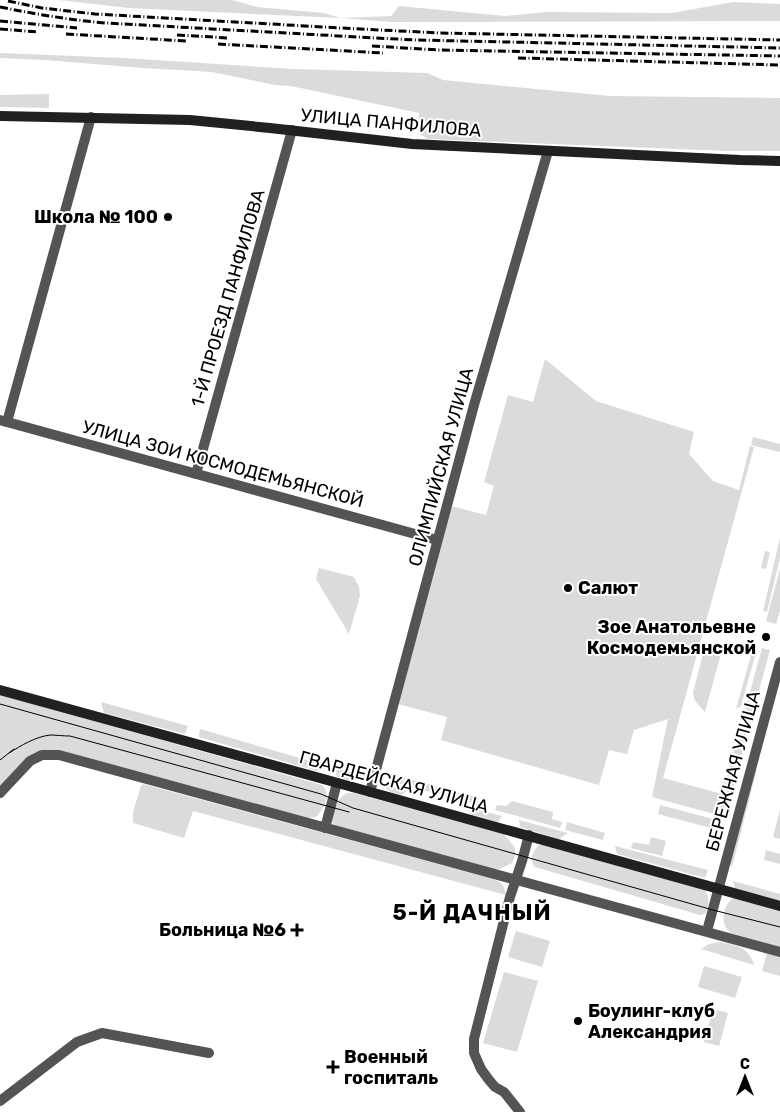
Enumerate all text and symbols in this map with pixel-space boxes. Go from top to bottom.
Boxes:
street label: УЛИЦА ПАНФИЛОВА [300,104,482,142]
street label: 1-Й ПРОЕЗД ПАНФИЛОВА [186,187,270,409]
place label: Школа № 100 [34,206,158,228]
marker: Школа № 100 [162,211,174,223]
street label: ОЛИМПИЙСКАЯ УЛИЦА [404,365,478,569]
street label: УЛИЦА ЗОИ КОСМОДЕМЬЯНСКОЙ [80,416,366,512]
place label: Салют [578,577,638,599]
marker: Салют [562,582,574,594]
place label: Зое Анатольевне Космодемьянской [587,616,756,659]
marker: Зое Анатольевне Космодемьянской [760,631,772,643]
street label: БЕРЕЖНАЯ УЛИЦА [701,688,765,854]
street label: ГВАРДЕЙСКАЯ УЛИЦА [297,746,491,818]
district label: 5-Й ДАЧНЫЙ [392,899,552,926]
place label: Больница №6 [159,919,286,941]
marker: Больница №6 [290,923,304,937]
place label: Боулинг-клуб Александрия [588,1000,715,1043]
marker: Боулинг-клуб Александрия [572,1015,584,1027]
place label: Военный госпиталь [344,1046,438,1089]
north arrow [720,1052,770,1102]
text: С [740,1056,750,1073]
marker: Военный госпиталь [326,1060,340,1074]

